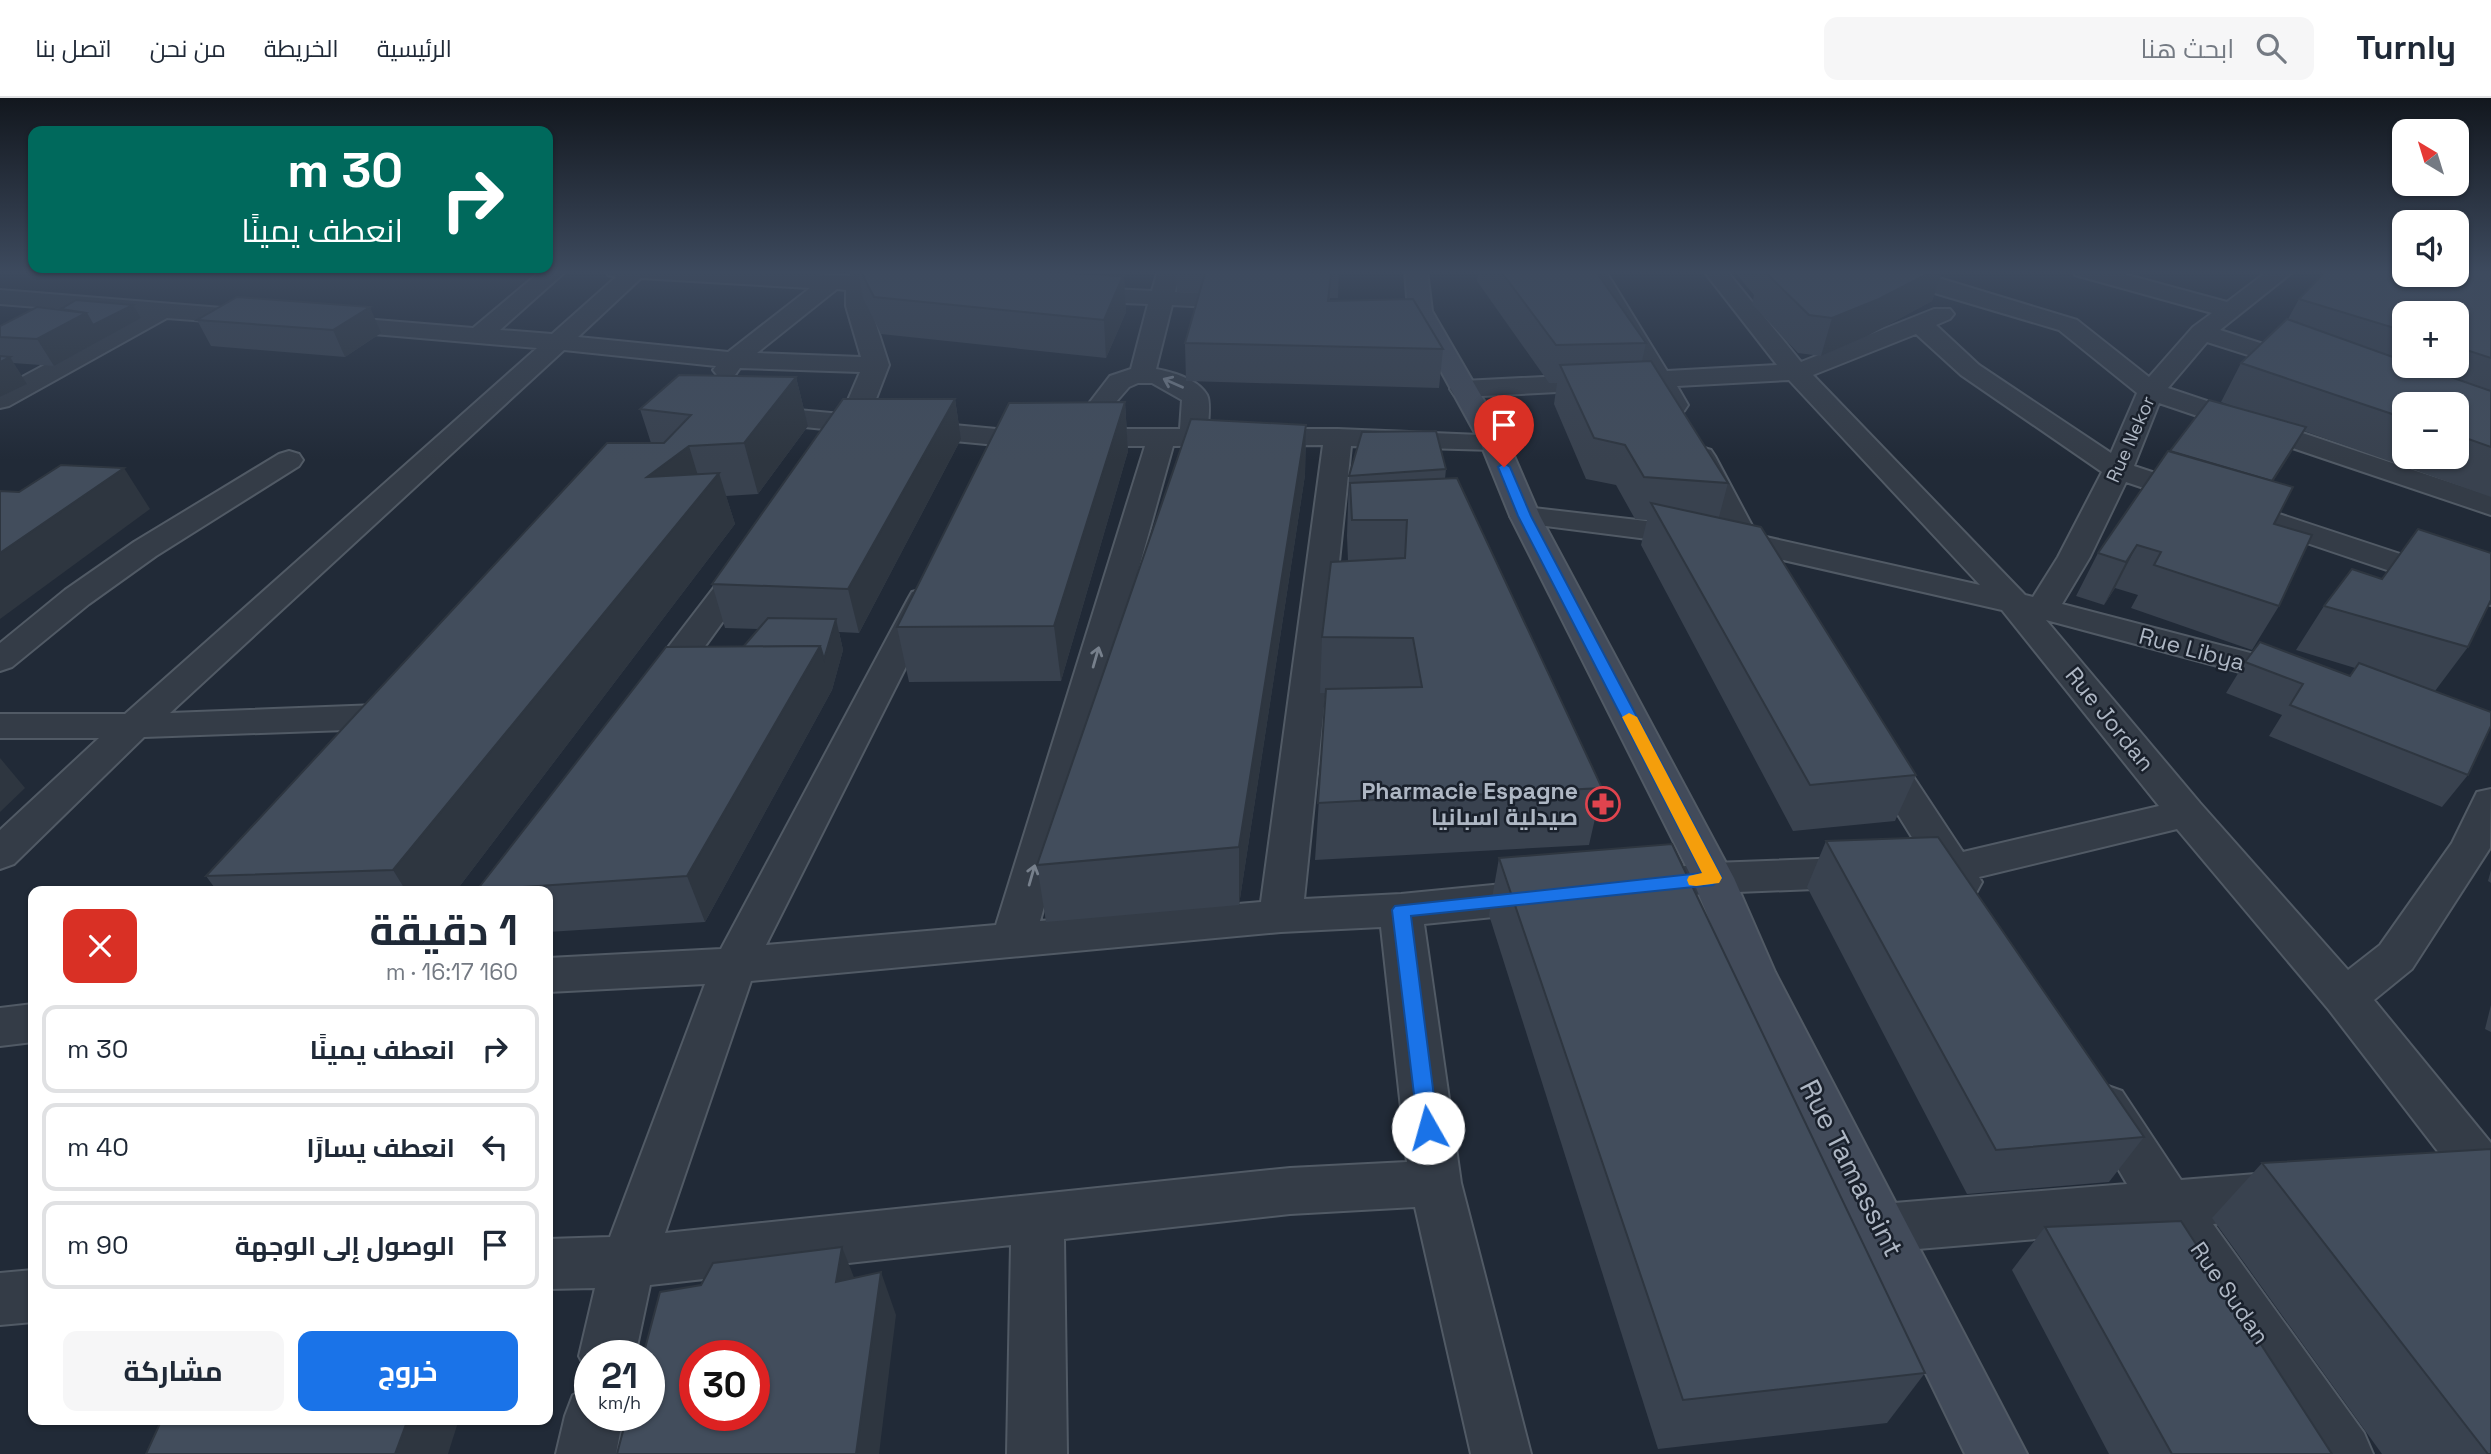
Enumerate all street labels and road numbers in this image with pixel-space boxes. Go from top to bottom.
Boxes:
street label: Rue Nekor [2100,392,2161,486]
street label: Rue Libya [2136,620,2248,678]
street label: Rue Jordan [2059,661,2161,777]
street label: Rue Tamassint [1792,1073,1912,1263]
street label: Rue Sudan [2184,1236,2276,1350]

